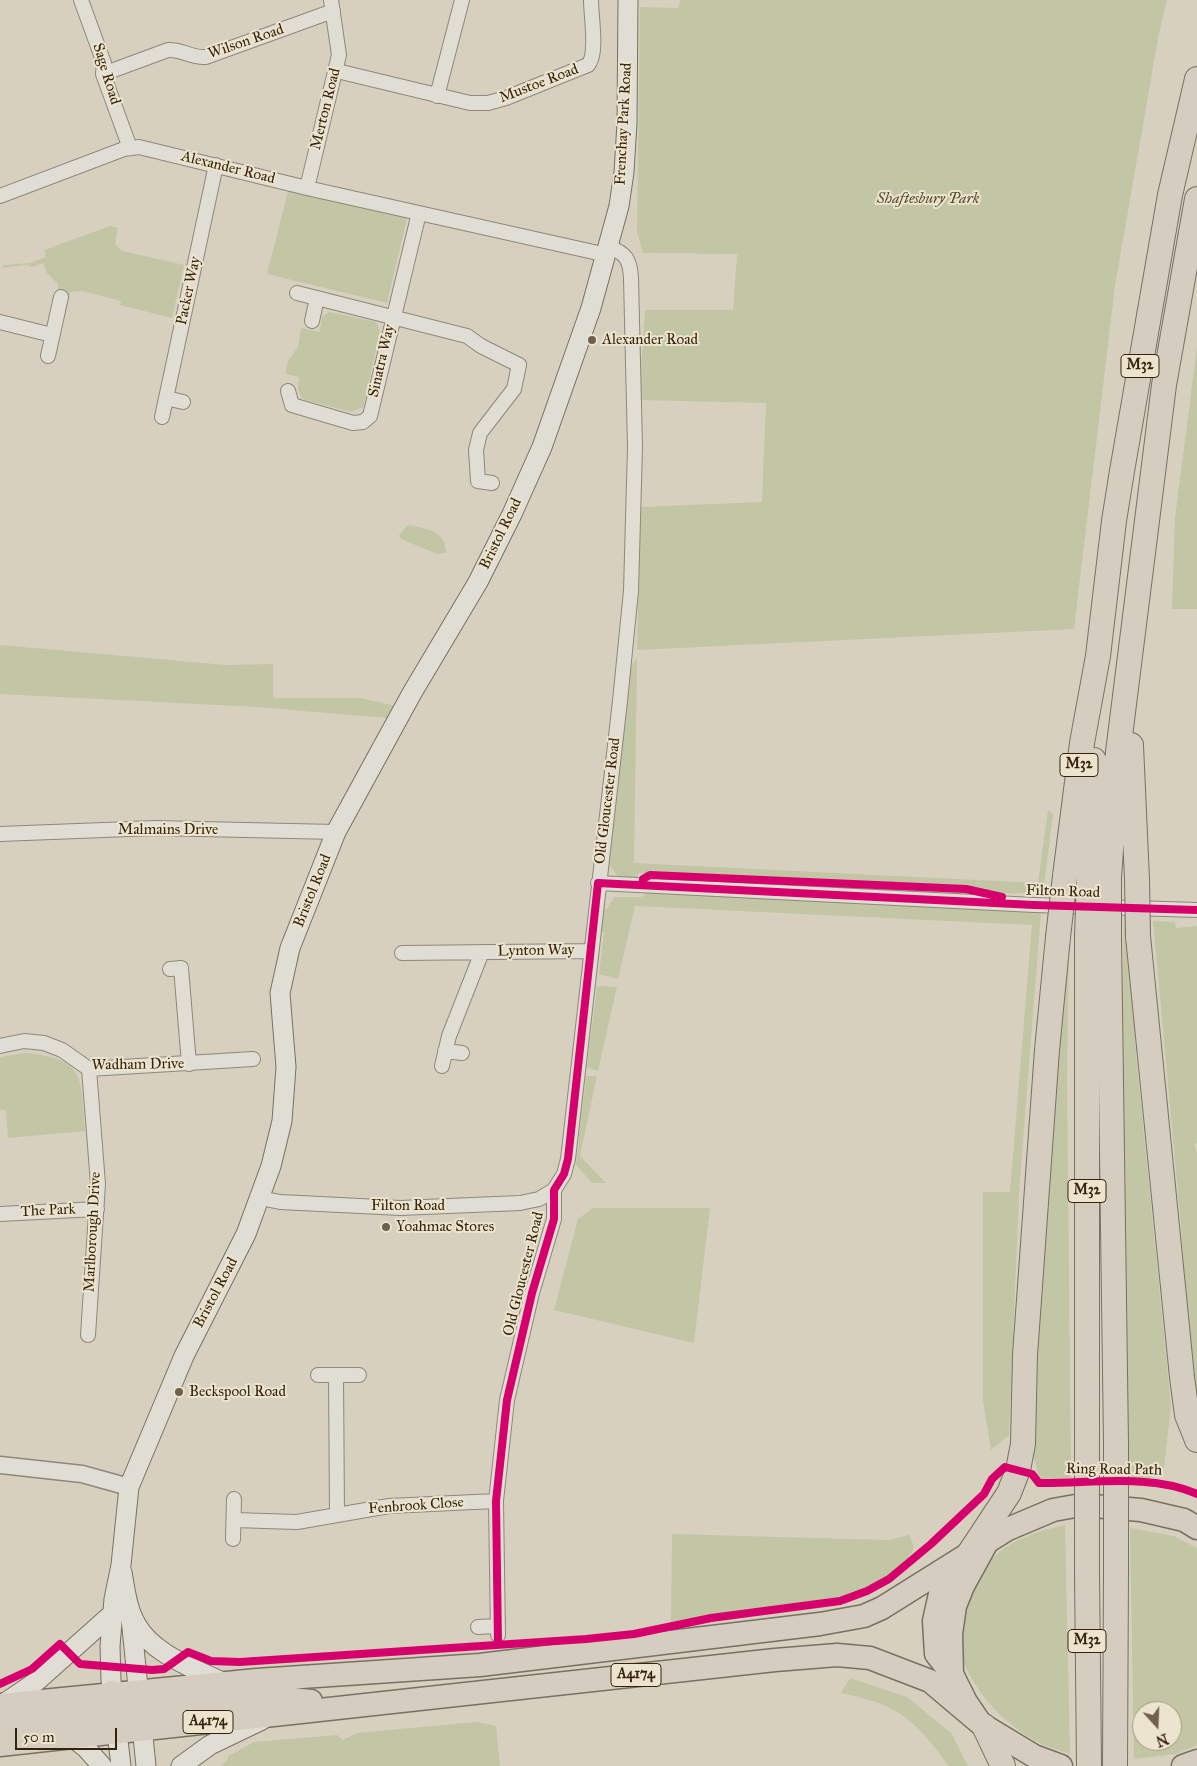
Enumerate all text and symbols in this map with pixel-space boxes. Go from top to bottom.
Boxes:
street label: Wilson Road [206,21,286,63]
street label: Sage Road [88,41,124,107]
street label: Mustoe Road [497,61,581,107]
street label: Frenchay Park Road [612,62,636,186]
street label: Merton Road [307,66,345,152]
street label: Alexander Road [179,148,277,188]
park label: Shaftesbury Park [877,190,979,208]
street label: Packer Way [173,255,205,327]
street label: Sinatra Way [365,323,399,399]
place label: Alexander Road [602,331,698,349]
marker: Alexander Road [586,334,598,346]
road number: M32 [1121,354,1159,378]
street label: Bristol Road [476,495,526,573]
street label: Old Gloucester Road [591,737,625,865]
road number: M32 [1060,754,1098,776]
street label: Malmains Drive [118,821,218,839]
street label: Bristol Road [290,852,336,930]
street label: Filton Road [1026,882,1100,902]
street label: Lynton Way [497,941,575,961]
street label: Wadham Drive [92,1055,184,1075]
street label: Marlborough Drive [81,1171,105,1293]
road number: M32 [1068,1180,1106,1202]
street label: Filton Road [371,1197,445,1215]
street label: The Park [20,1201,76,1221]
street label: Old Gloucester Road [500,1210,548,1338]
place label: Yoahmac Stores [396,1218,494,1236]
marker: Yoahmac Stores [380,1221,392,1233]
street label: Bristol Road [190,1255,242,1331]
place label: Beckspool Road [189,1383,286,1401]
marker: Beckspool Road [173,1386,185,1398]
street label: Ring Road Path [1066,1460,1162,1480]
street label: Fenbrook Close [368,1494,464,1518]
road number: M32 [1068,1630,1106,1652]
road number: A4174 [611,1664,661,1686]
north arrow [1132,1701,1182,1751]
road number: A4174 [183,1710,233,1734]
scale bar [18,1718,120,1750]
text: 50 m [23,1728,55,1746]
text: N [1153,1730,1170,1750]

